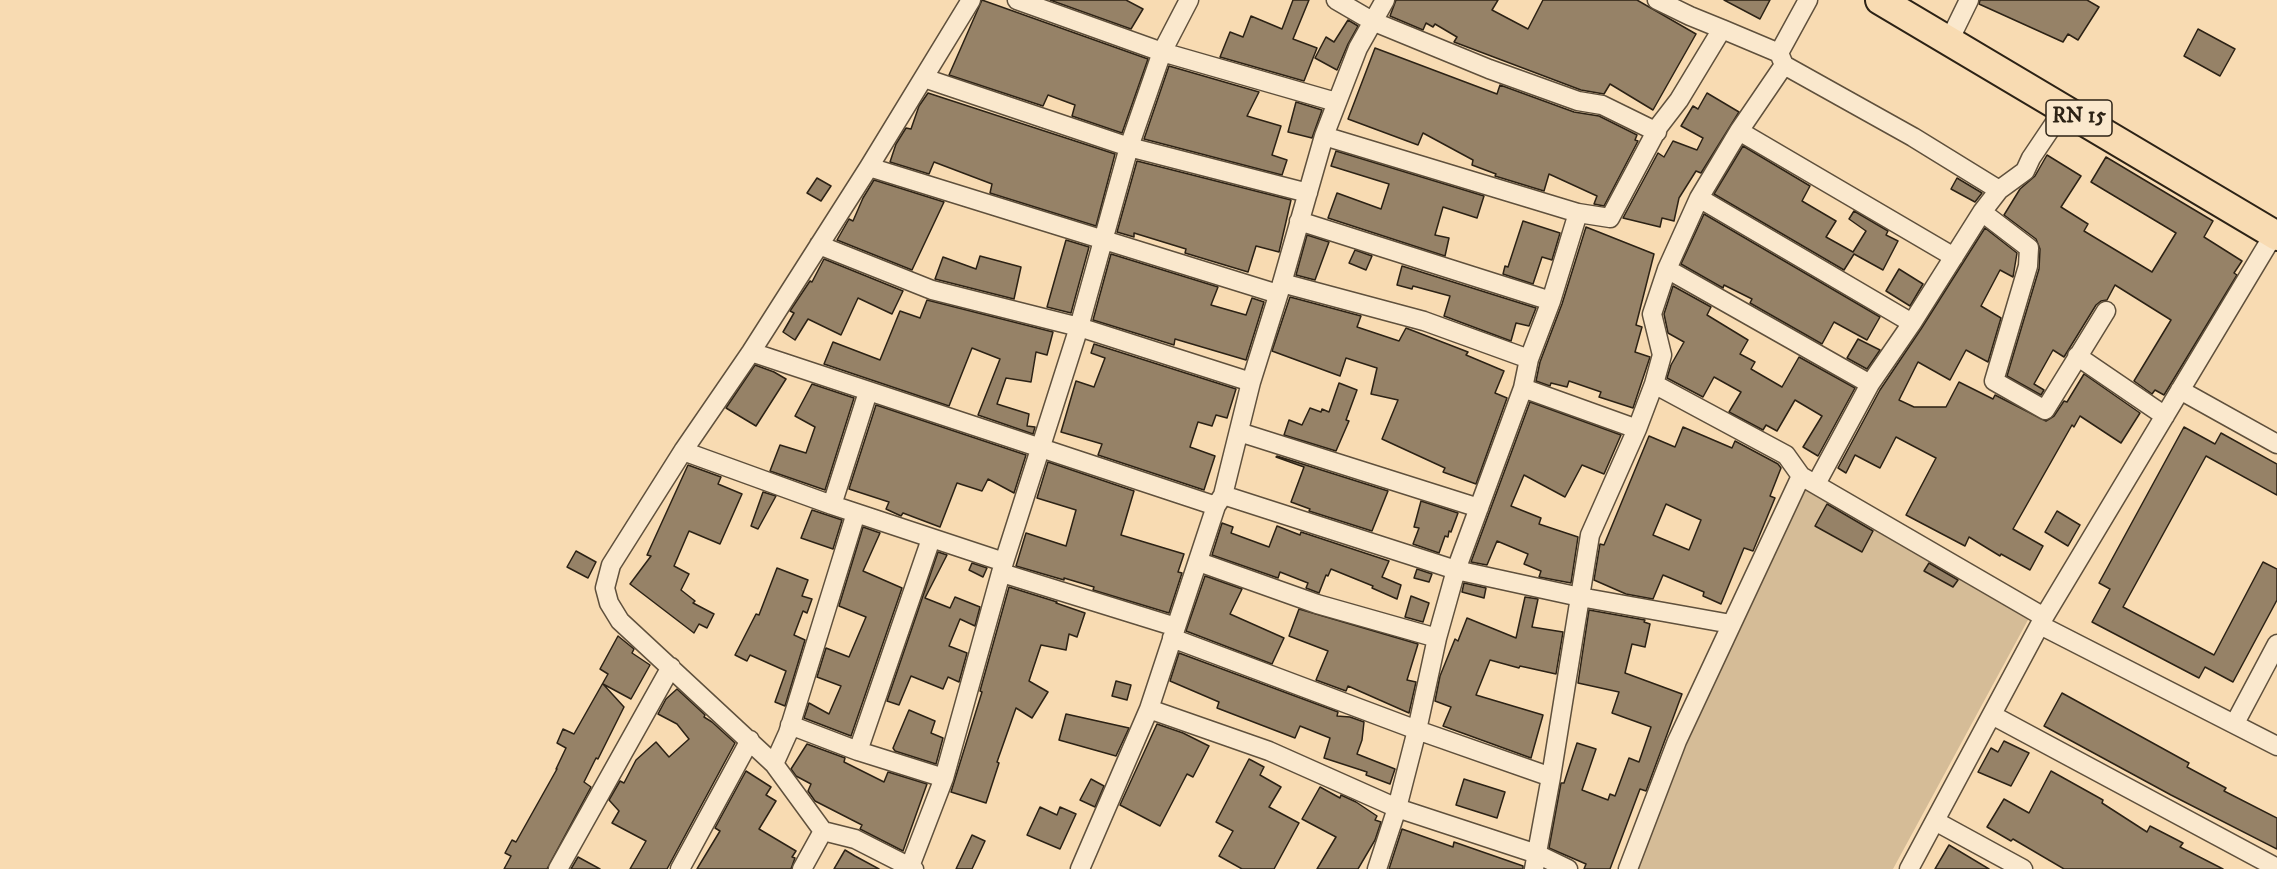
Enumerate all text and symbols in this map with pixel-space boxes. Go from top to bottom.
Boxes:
road number: RN 15 [2046,100,2112,136]

